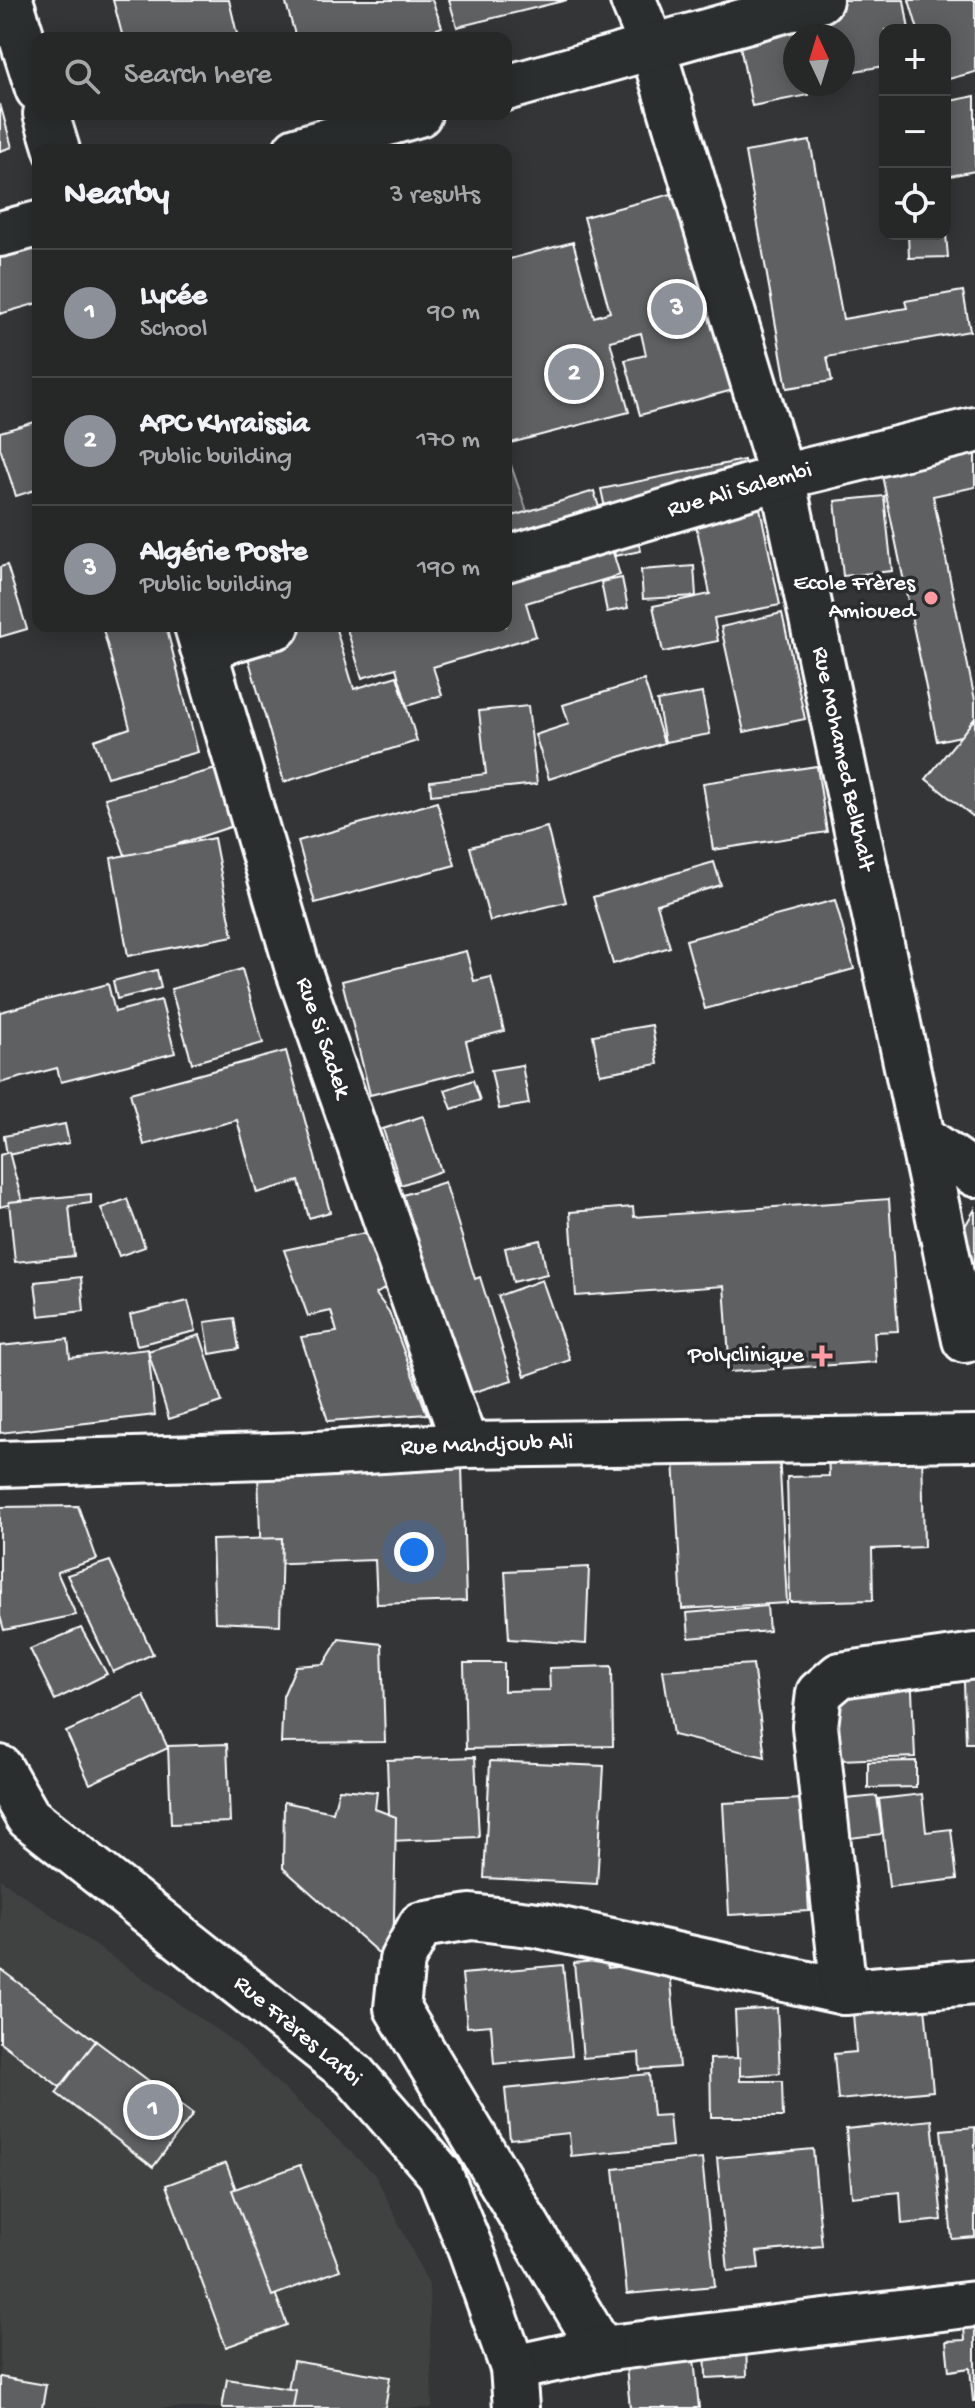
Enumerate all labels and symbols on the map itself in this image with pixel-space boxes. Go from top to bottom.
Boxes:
north arrow [783,24,855,96]
pin: 3 [651,279,703,339]
pin: 2 [548,344,600,404]
street label: Rue Ali Salembi [664,456,816,526]
place label: Ecole Frères Amioued [793,570,917,627]
marker: Ecole Frères Amioued [922,589,940,607]
street label: Rue Mohamed Belkhalt [804,644,880,876]
street label: Rue Si Sadek [288,974,357,1104]
place label: Polyclinique [687,1342,805,1371]
marker: Polyclinique [811,1345,833,1367]
street label: Rue Mahdjoub Ali [400,1428,574,1464]
your location [394,1532,434,1572]
street label: Rue Frères Larbi [227,1970,367,2094]
pin: 1 [127,2080,179,2140]

